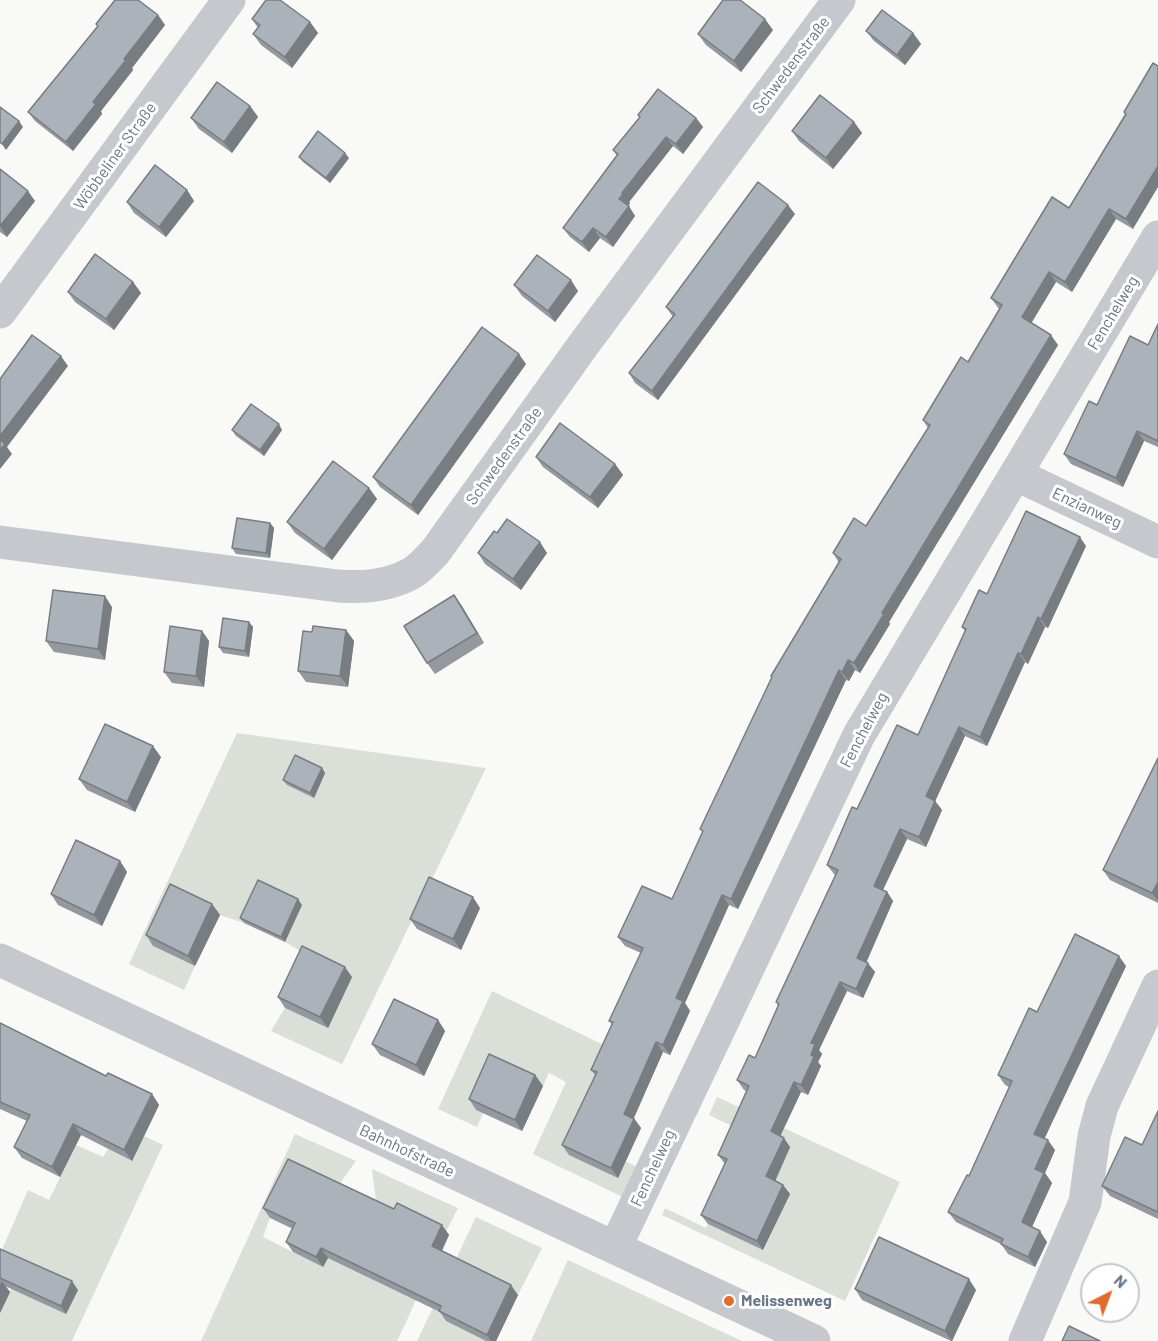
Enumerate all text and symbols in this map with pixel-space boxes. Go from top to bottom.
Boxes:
street label: Schwedenstraße [748,13,834,117]
street label: Wöbbeliner Straße [70,99,160,213]
street label: Fenchelweg [1083,273,1143,353]
street label: Schwedenstraße [462,403,546,509]
street label: Enzianweg [1049,484,1125,532]
street label: Fenchelweg [836,689,892,771]
street label: Bahnhofstraße [356,1121,458,1181]
street label: Fenchelweg [627,1126,679,1210]
north arrow [1080,1263,1140,1323]
text: N [1111,1270,1131,1291]
place label: Melissenweg [741,1291,832,1311]
marker: Melissenweg [722,1294,736,1308]

